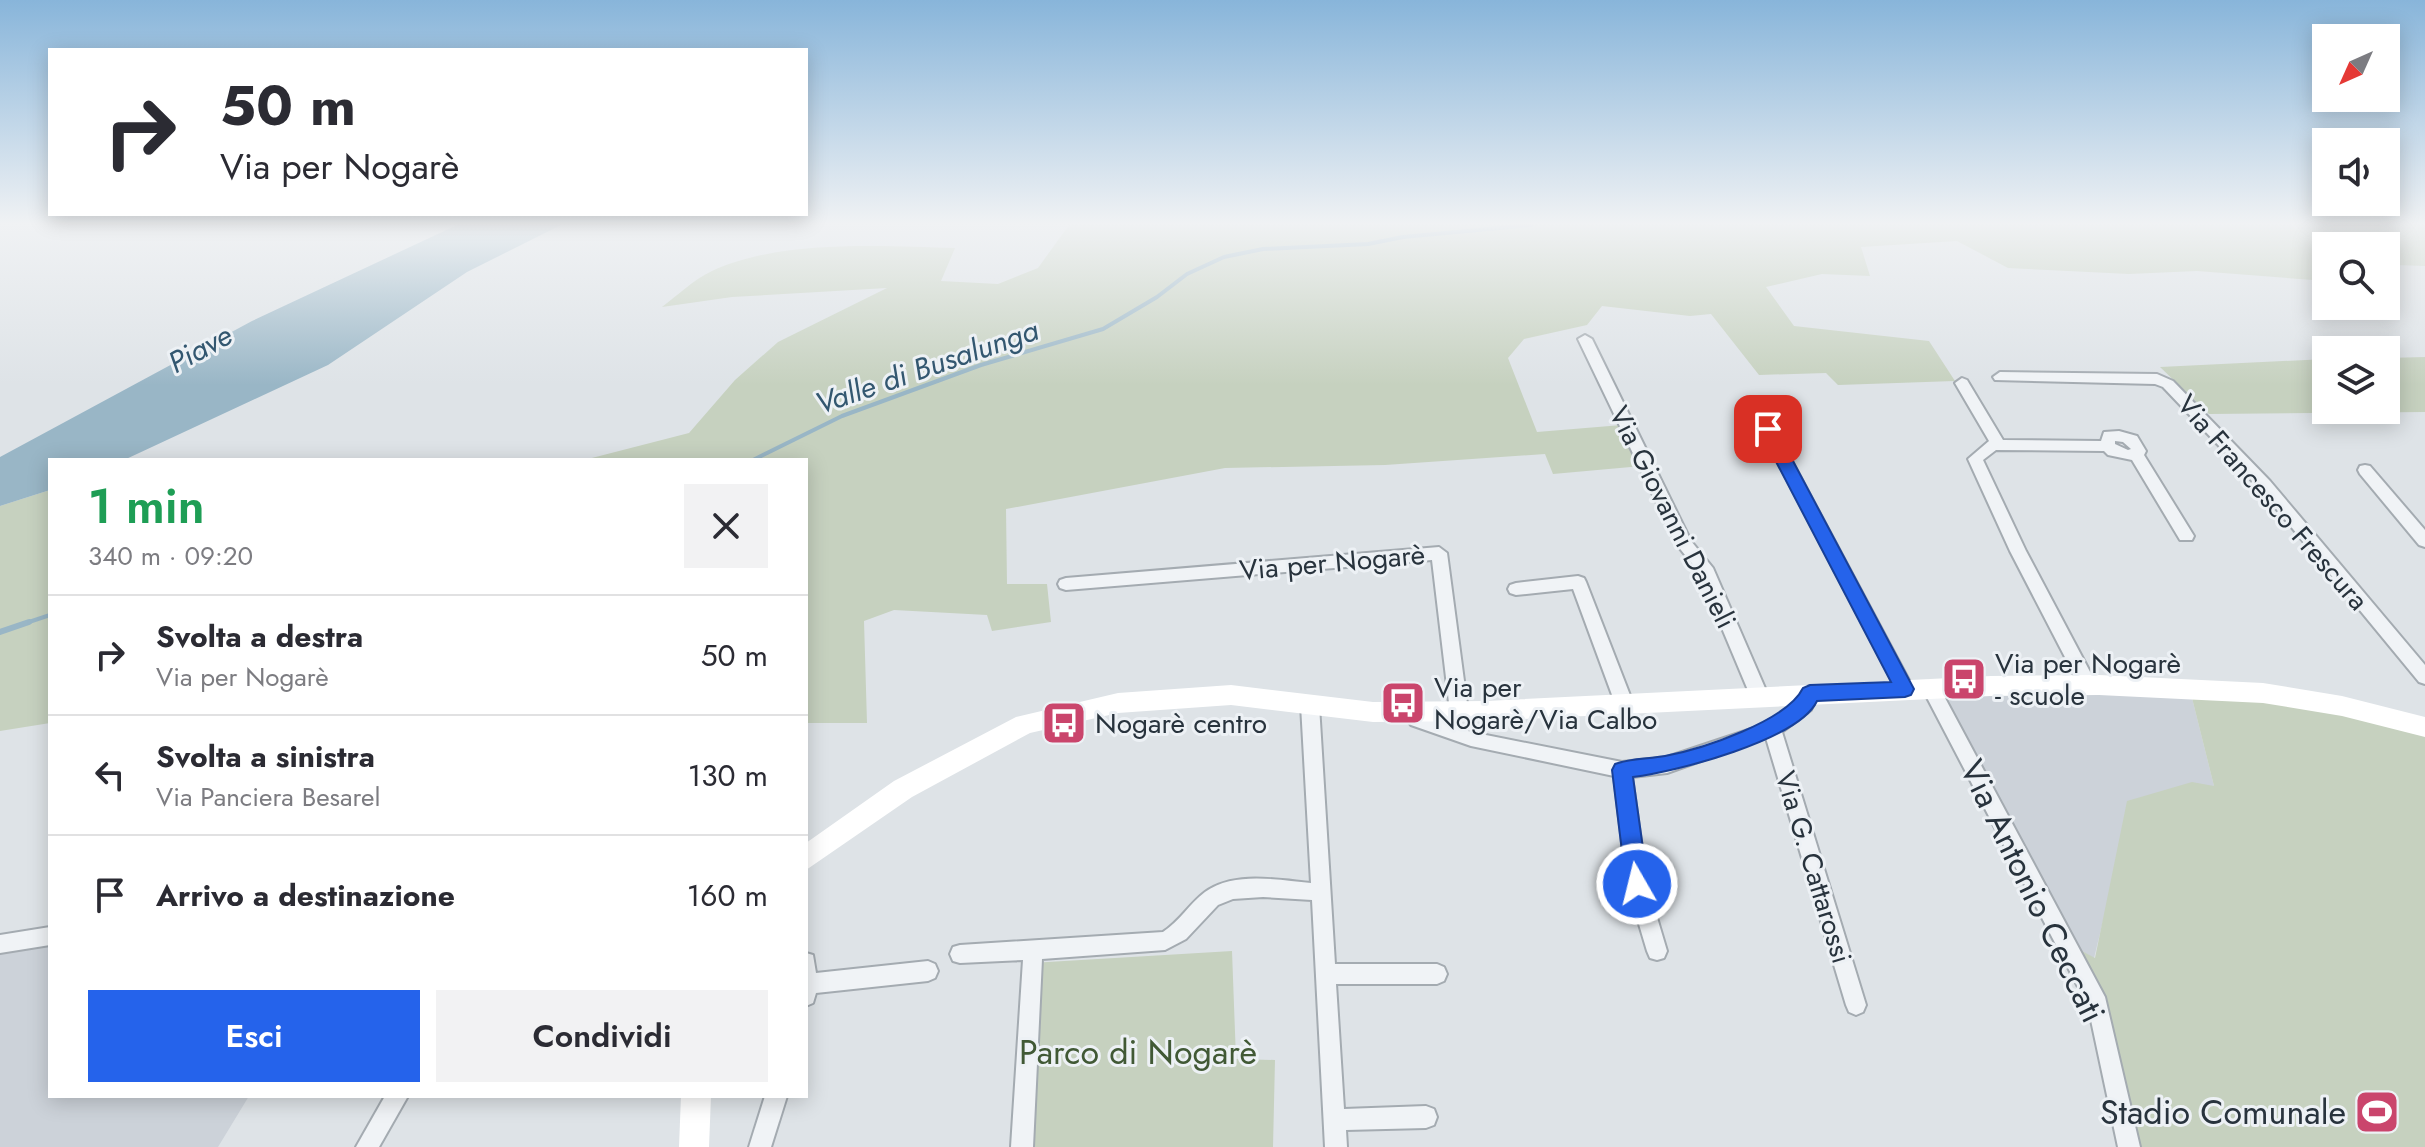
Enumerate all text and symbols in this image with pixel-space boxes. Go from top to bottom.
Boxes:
north arrow [2312,24,2400,112]
map controls [2312,24,2400,424]
text: 50 m [220,65,356,146]
icon: right [88,80,192,184]
button: sound [2312,128,2400,216]
text: Via per Nogarè [220,140,459,192]
button: search [2312,232,2400,320]
water label: Valle di Busalunga [809,308,1045,425]
water label: Piave [160,313,240,384]
button: layers [2312,336,2400,424]
street label: Via Francesco Frescura [2167,385,2378,619]
pin [1734,395,1802,463]
street label: Via Giovanni Danieli [1599,399,1746,636]
icon: arrive [1746,407,1790,451]
text: 1 min [88,472,205,541]
button: close [684,484,768,568]
street label: Via per Nogarè [1238,534,1426,591]
text: 340 m · 09:20 [88,537,253,575]
text: Svolta a destra [156,615,363,658]
icon: right [88,633,132,677]
text: 50 m [701,634,768,677]
place label: Via per Nogarè - scuole [1995,643,2181,716]
bus stop icon: Via per Nogarè - scuole [1940,655,1988,703]
text: Via per Nogarè [156,658,329,696]
place label: Via per Nogarè/Via Calbo [1434,667,1657,740]
bus stop icon: Via per Nogarè/Via Calbo [1379,679,1427,727]
bus stop icon: Nogarè centro [1040,699,1088,747]
place label: Nogarè centro [1095,703,1267,744]
text: Svolta a sinistra [156,735,375,778]
street label: Via Antonio Ceccati [1948,752,2117,1031]
icon: left [88,753,132,797]
text: 130 m [688,754,768,797]
street label: Via G. Cattarossi [1765,766,1862,968]
text: Via Panciera Besarel [156,778,380,816]
position arrow [1595,842,1679,926]
icon: arrive [88,873,132,917]
text: Arrivo a destinazione [156,874,455,917]
text: 160 m [687,874,768,917]
button: Esci [88,990,420,1082]
button: Condividi [436,990,768,1082]
park label: Parco di Nogarè [1019,1028,1257,1077]
place label: Stadio Comunale [2100,1088,2346,1137]
sports icon: Stadio Comunale [2353,1088,2401,1136]

